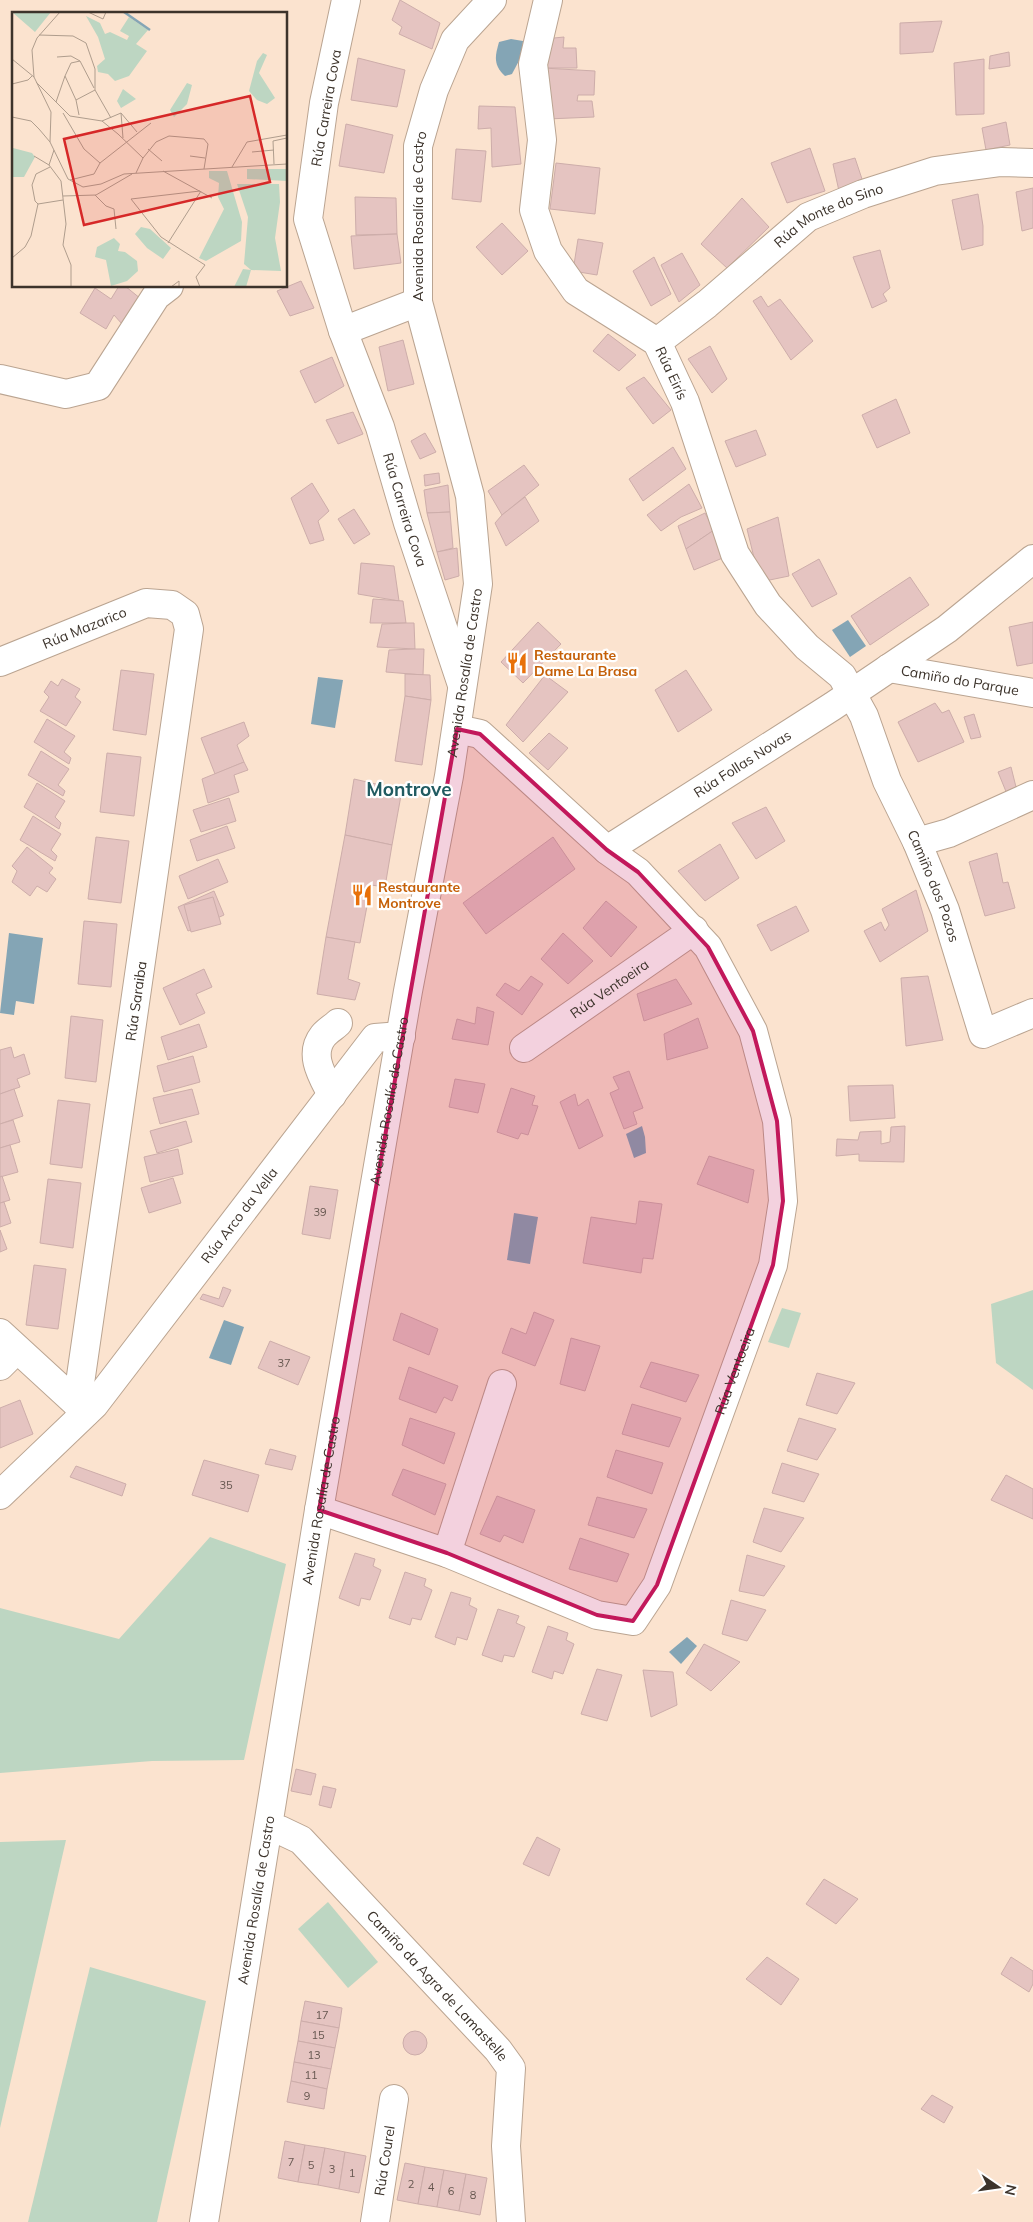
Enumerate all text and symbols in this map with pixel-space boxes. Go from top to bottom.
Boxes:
inset map [12,12,288,288]
street label: Rúa Carreira Cova [307,48,345,168]
street label: Avenida Rosalía de Castro [409,129,431,301]
street label: Rúa Monte do Sino [770,179,885,251]
street label: Rúa Eirís [651,344,692,403]
street label: Rúa Carreira Cova [379,451,431,569]
street label: Avenida Rosalía de Castro [443,587,486,759]
street label: Rúa Mazarico [40,603,129,653]
place label: Restaurante Dame La Brasa [534,646,637,680]
restaurant icon: Restaurante Dame La Brasa [504,650,530,676]
street label: Camiño do Parque [899,661,1020,699]
street label: Rúa Follas Novas [690,726,795,802]
district label: Montrove [366,777,452,801]
street label: Camiño dos Pozos [903,827,963,944]
place label: Restaurante Montrove [378,878,460,912]
restaurant icon: Restaurante Montrove [349,882,375,908]
street label: Rúa Ventoeira [567,955,652,1022]
street label: Rúa Saraiba [121,960,151,1042]
street label: Avenida Rosalía de Castro [366,1016,412,1187]
street label: Rúa Arco da Vella [197,1164,282,1267]
house number: 39 [313,1205,327,1219]
street label: Rúa Ventoeira [711,1324,759,1417]
house number: 37 [277,1356,291,1370]
street label: Avenida Rosalía de Castro [298,1415,344,1586]
house number: 35 [219,1478,233,1492]
street label: Avenida Rosalía de Castro [233,1814,278,1986]
street label: Camiño da Agra de Lamastelle [363,1907,512,2065]
house number: 17 [315,2008,329,2022]
house number: 15 [311,2028,325,2042]
house number: 13 [307,2048,321,2062]
house number: 11 [304,2068,318,2082]
house number: 9 [304,2089,310,2103]
street label: Rúa Courel [370,2124,399,2197]
house number: 7 [288,2155,294,2169]
house number: 5 [308,2158,315,2172]
house number: 3 [329,2162,335,2176]
north arrow [973,2162,1023,2212]
house number: 1 [349,2166,355,2180]
house number: 2 [408,2177,415,2191]
house number: 4 [428,2180,435,2194]
text: N [1001,2183,1021,2197]
house number: 6 [448,2184,455,2198]
house number: 8 [470,2188,477,2202]

